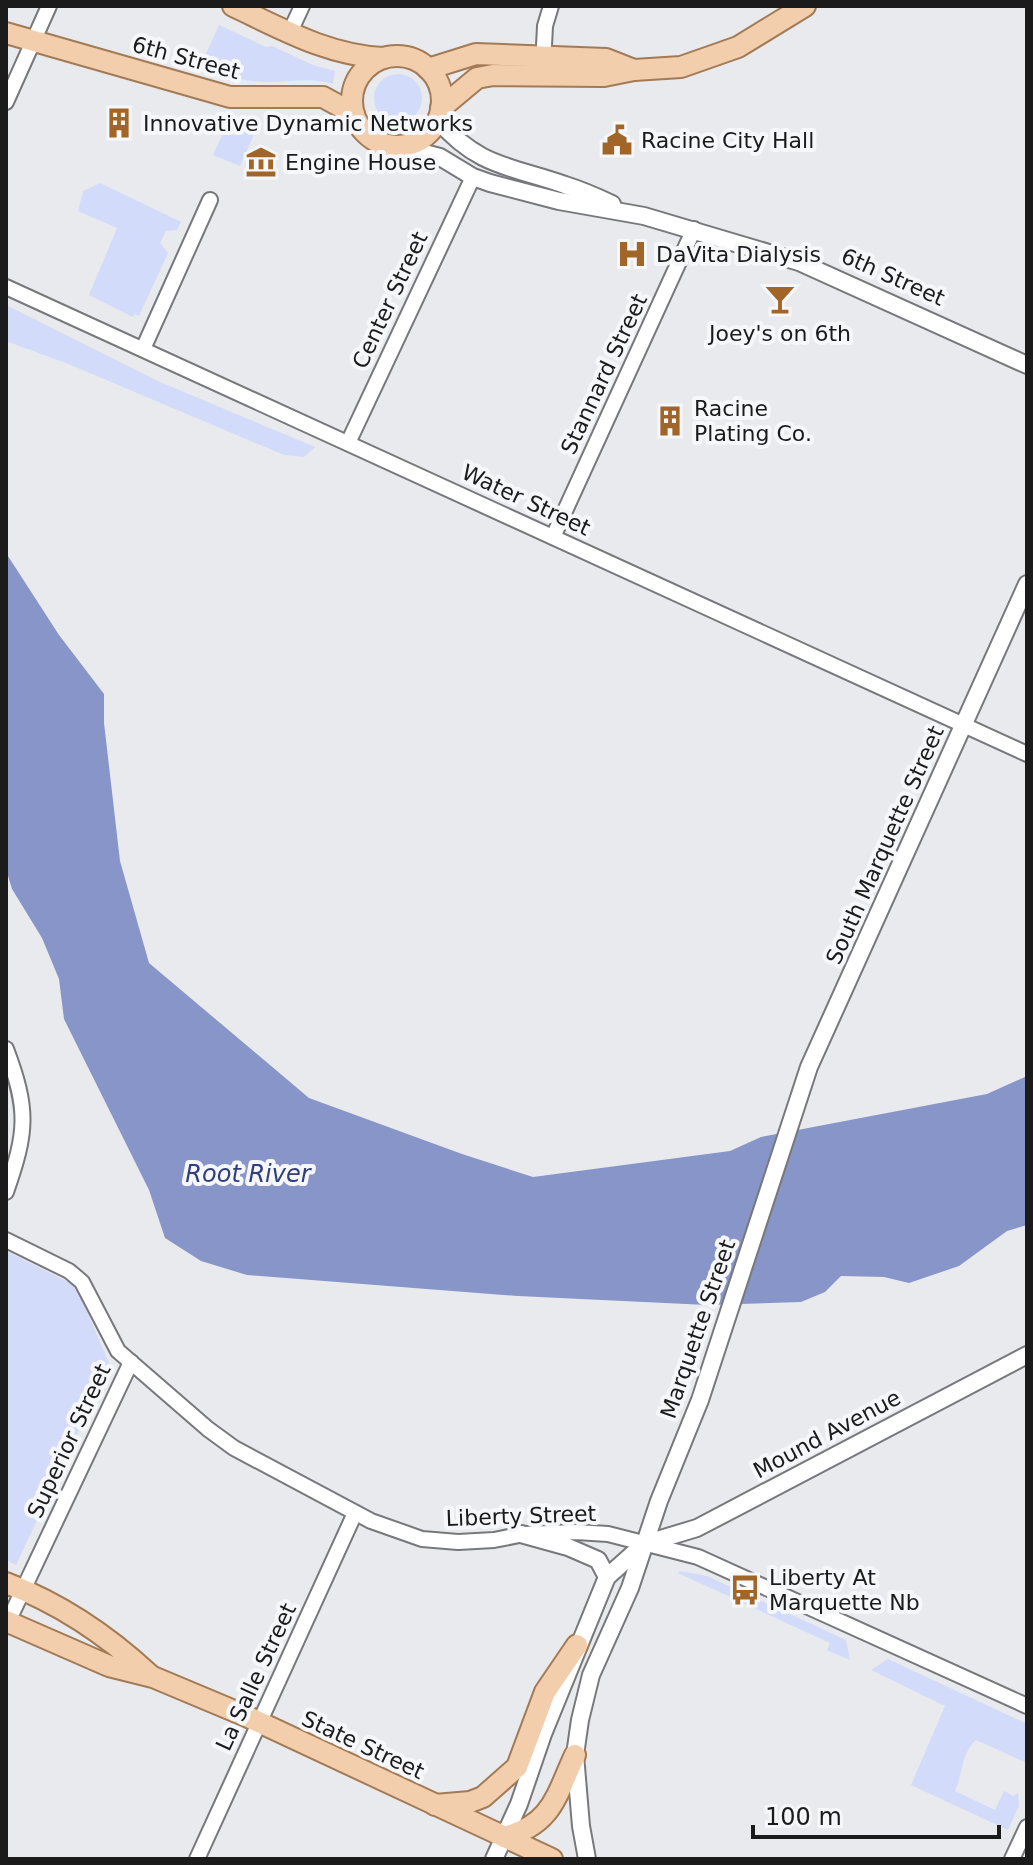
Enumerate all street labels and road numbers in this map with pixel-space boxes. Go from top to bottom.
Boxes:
street label: 6th Street [129,32,243,84]
street label: Center Street [347,227,433,372]
street label: 6th Street [837,243,949,311]
street label: Stannard Street [556,290,652,458]
street label: Water Street [458,459,595,541]
street label: South Marquette Street [821,722,949,968]
street label: Marquette Street [656,1236,740,1422]
street label: Superior Street [22,1360,116,1522]
street label: Mound Avenue [749,1385,905,1483]
street label: Liberty Street [445,1501,597,1531]
street label: La Salle Street [211,1599,301,1755]
street label: State Street [298,1706,428,1784]

